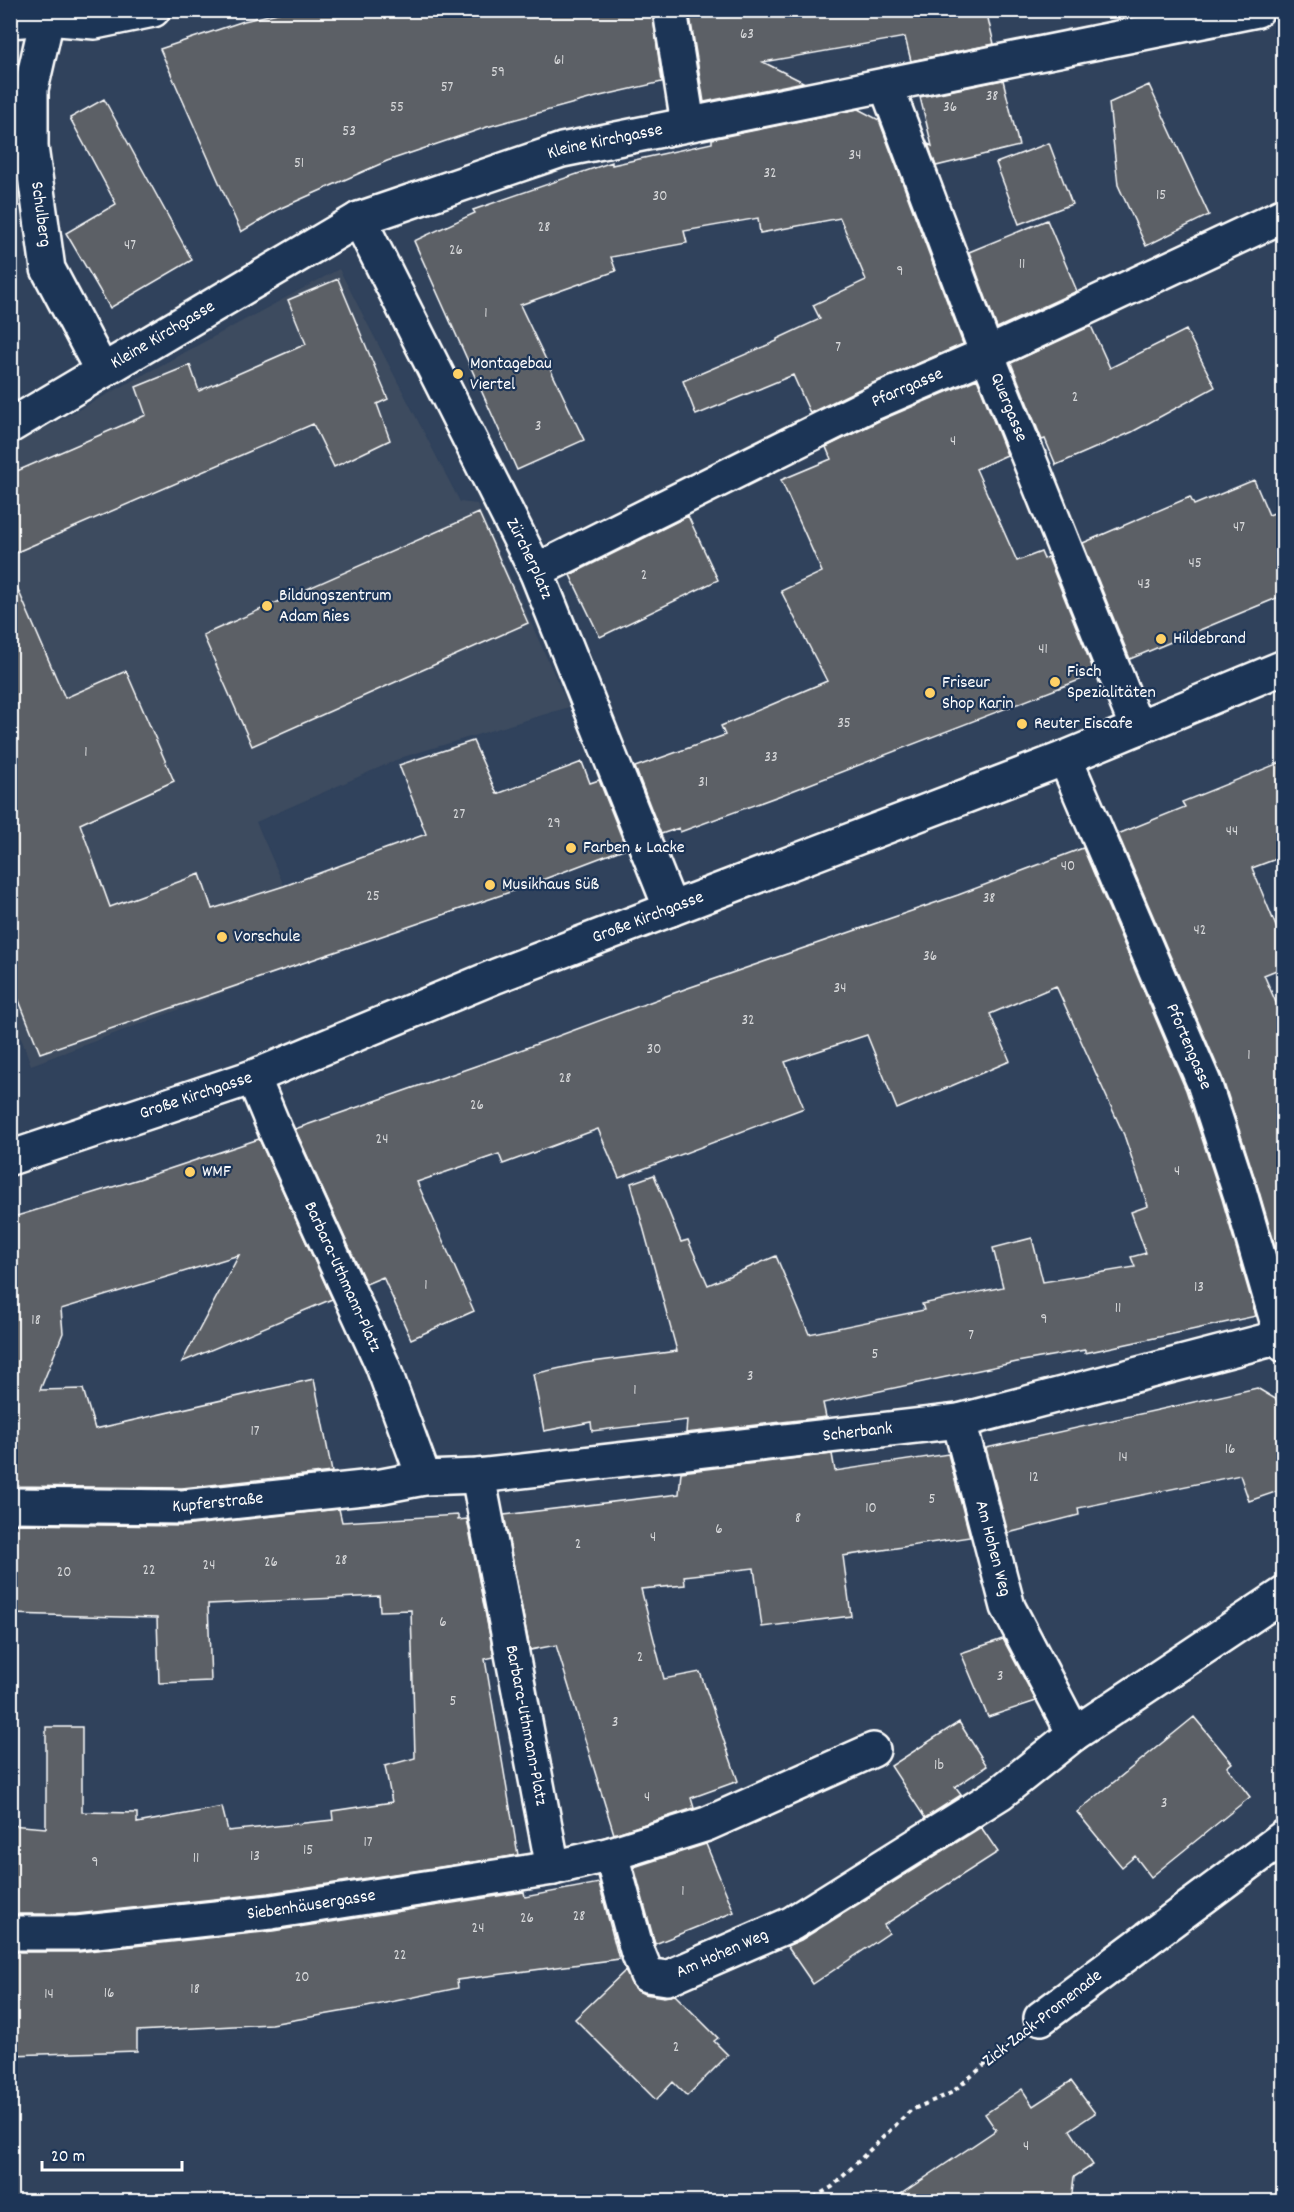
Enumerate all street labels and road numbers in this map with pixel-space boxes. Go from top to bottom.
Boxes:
street label: Kleine Kirchgasse [544,117,665,167]
street label: Schulberg [23,180,57,249]
street label: Kleine Kirchgasse [106,294,220,376]
street label: Pfarrgasse [868,362,947,415]
street label: Quergasse [983,369,1034,446]
street label: Zürcherplatz [499,514,559,603]
street label: Große Kirchgasse [589,885,707,951]
street label: Pfortengasse [1159,1000,1218,1093]
street label: Große Kirchgasse [136,1066,256,1126]
street label: Barbara-Uthmann-Platz [297,1198,388,1356]
street label: Scherbank [821,1416,894,1449]
street label: Kupferstraße [172,1486,265,1520]
street label: Am Hohen Weg [968,1498,1017,1599]
street label: Barbara-Uthmann-Platz [498,1643,553,1808]
street label: Siebenhäusergasse [246,1883,378,1927]
street label: Am Hohen Weg [672,1923,773,1985]
street label: Zick-Zack-Promenade [978,1964,1108,2074]

